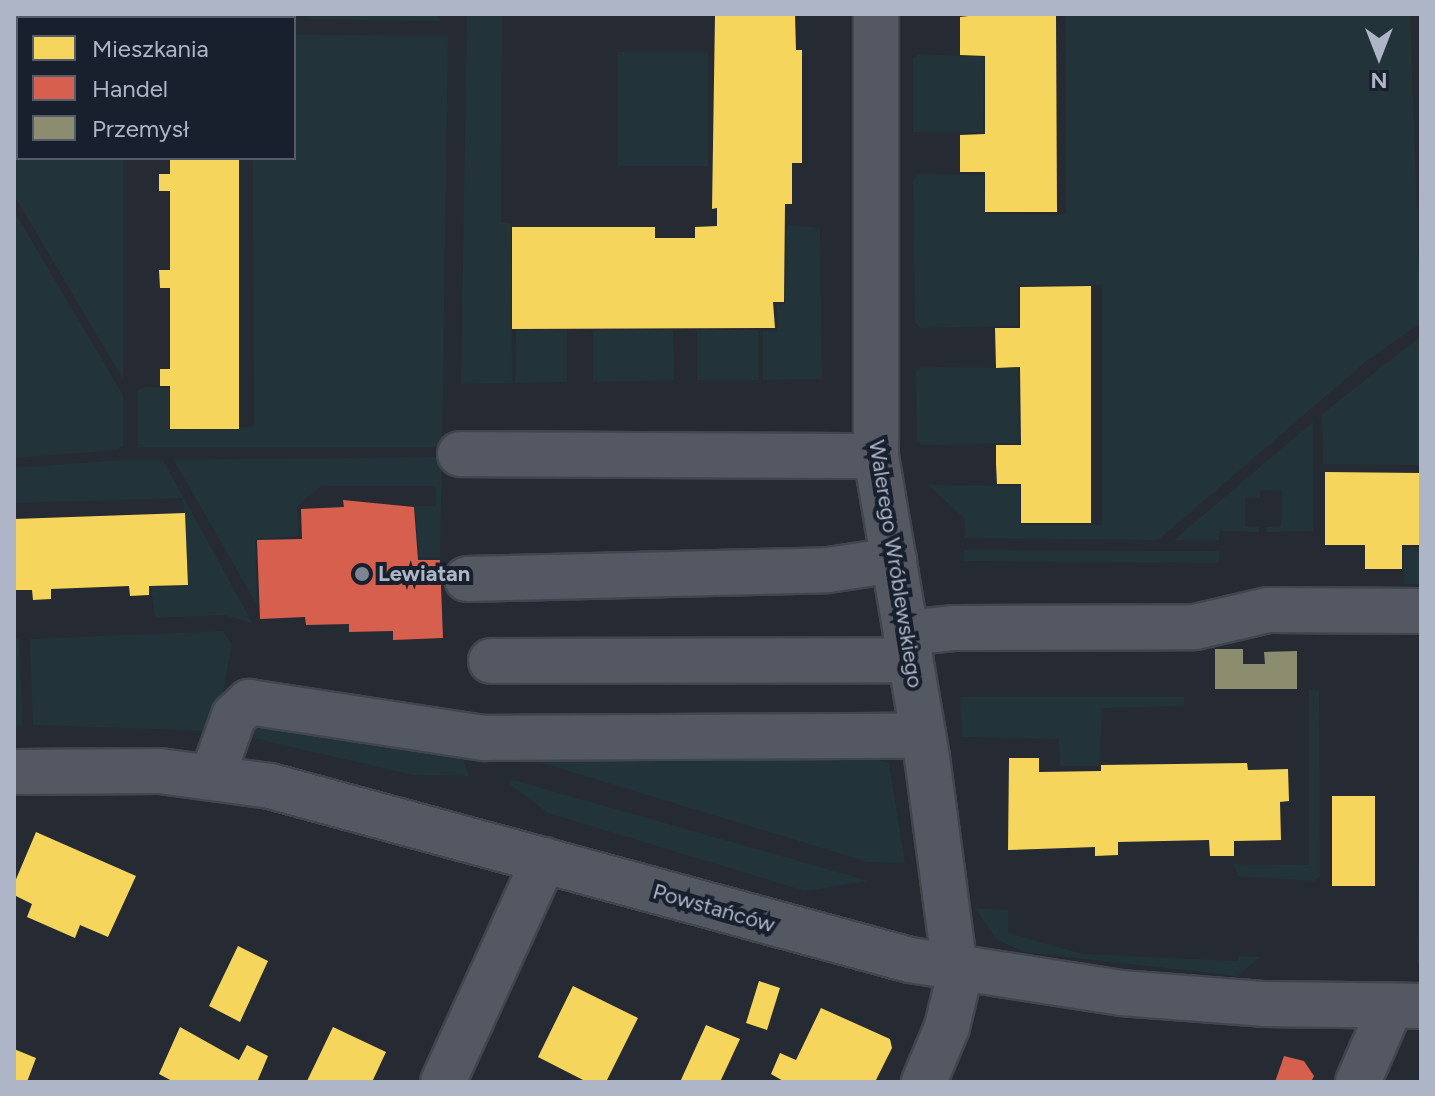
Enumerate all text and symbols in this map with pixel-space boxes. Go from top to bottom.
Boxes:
legend [16,16,296,160]
north arrow [1339,16,1419,96]
text: Mieszkania [92,34,209,63]
text: N [1371,67,1388,94]
text: Handel [92,74,168,103]
text: Przemysł [92,114,190,143]
street label: Walerego Wróblewskiego [863,438,929,690]
place label: Lewiatan [378,561,470,587]
marker: Lewiatan [353,565,371,583]
street label: Powstańców [650,878,778,938]

